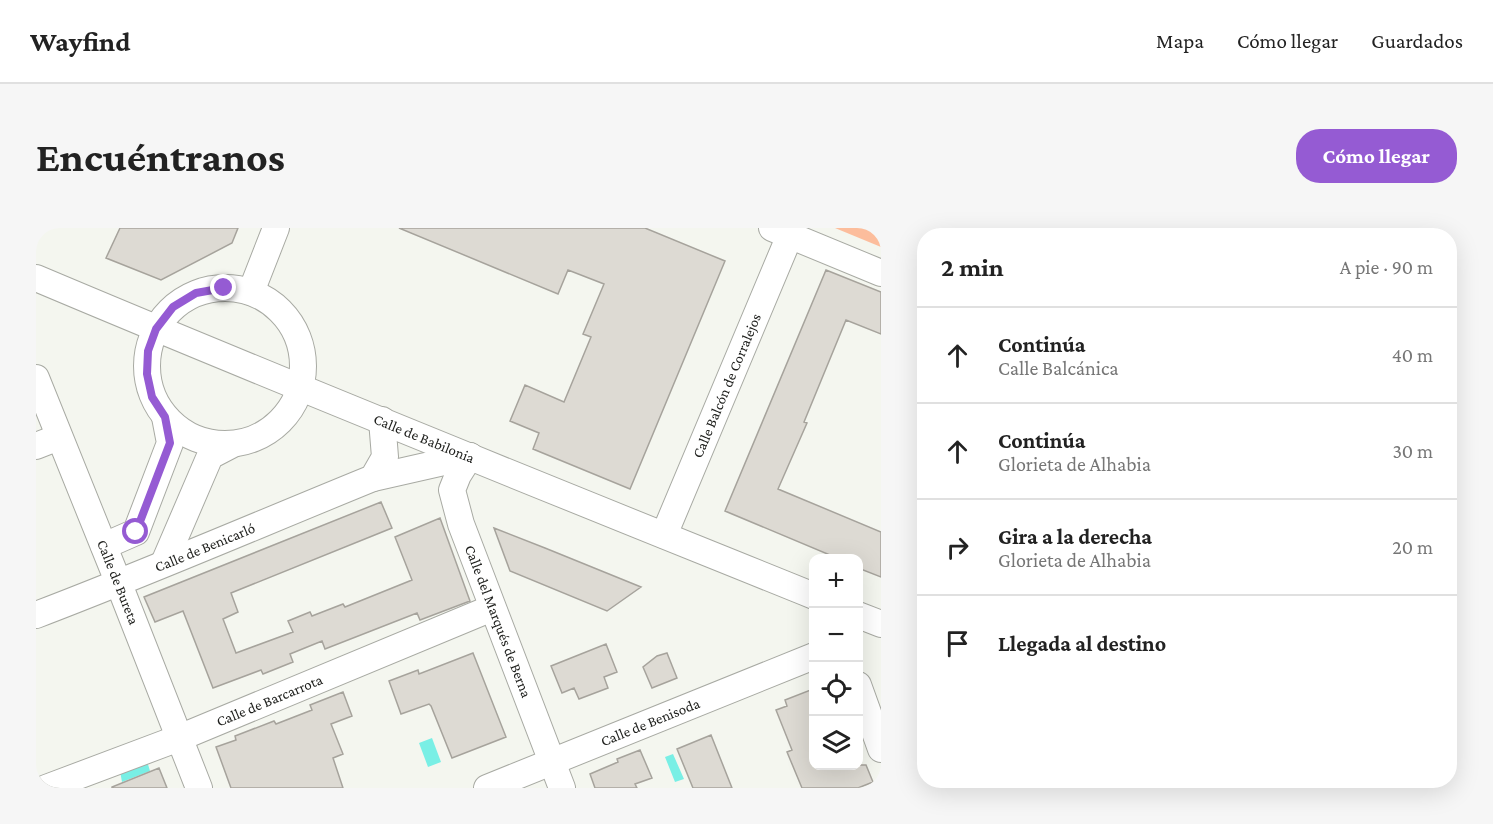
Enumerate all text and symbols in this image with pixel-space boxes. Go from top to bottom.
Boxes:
text: Wayfind [30,26,131,57]
text: Mapa [1156,29,1204,53]
text: Cómo llegar [1237,29,1338,53]
text: Guardados [1371,29,1463,53]
button: Cómo llegar [1296,129,1457,183]
text: Encuéntranos [36,133,285,180]
text: 2 min [941,253,1004,282]
text: A pie · 90 m [1340,256,1433,278]
route end [210,274,236,300]
street label: Calle Balcón de Corralejos [689,311,764,460]
text: Continúa [998,332,1085,357]
icon: ahead [941,339,974,372]
text: 40 m [1392,344,1433,366]
text: Calle Balcánica [998,357,1119,379]
street label: Calle de Babilonia [371,411,477,466]
text: Continúa [998,428,1085,453]
icon: ahead [941,435,974,468]
text: 30 m [1392,440,1433,462]
text: Glorieta de Alhabia [998,453,1151,475]
route start [122,518,148,544]
street label: Calle de Benicarló [152,520,257,575]
text: Gira a la derecha [998,524,1152,549]
icon: right [941,531,974,564]
text: 20 m [1392,536,1433,558]
street label: Calle de Bureta [94,537,142,627]
street label: Calle del Marqués de Berna [462,543,535,700]
text: Glorieta de Alhabia [998,549,1151,571]
map controls [809,554,863,770]
button: + [809,554,863,608]
button: − [809,608,863,662]
icon: arrive [941,627,974,660]
text: Llegada al destino [998,631,1166,656]
button: locate [809,662,863,716]
street label: Calle de Barcarrota [214,671,325,730]
street label: Calle de Benisoda [598,695,702,749]
button: layers [809,716,863,770]

